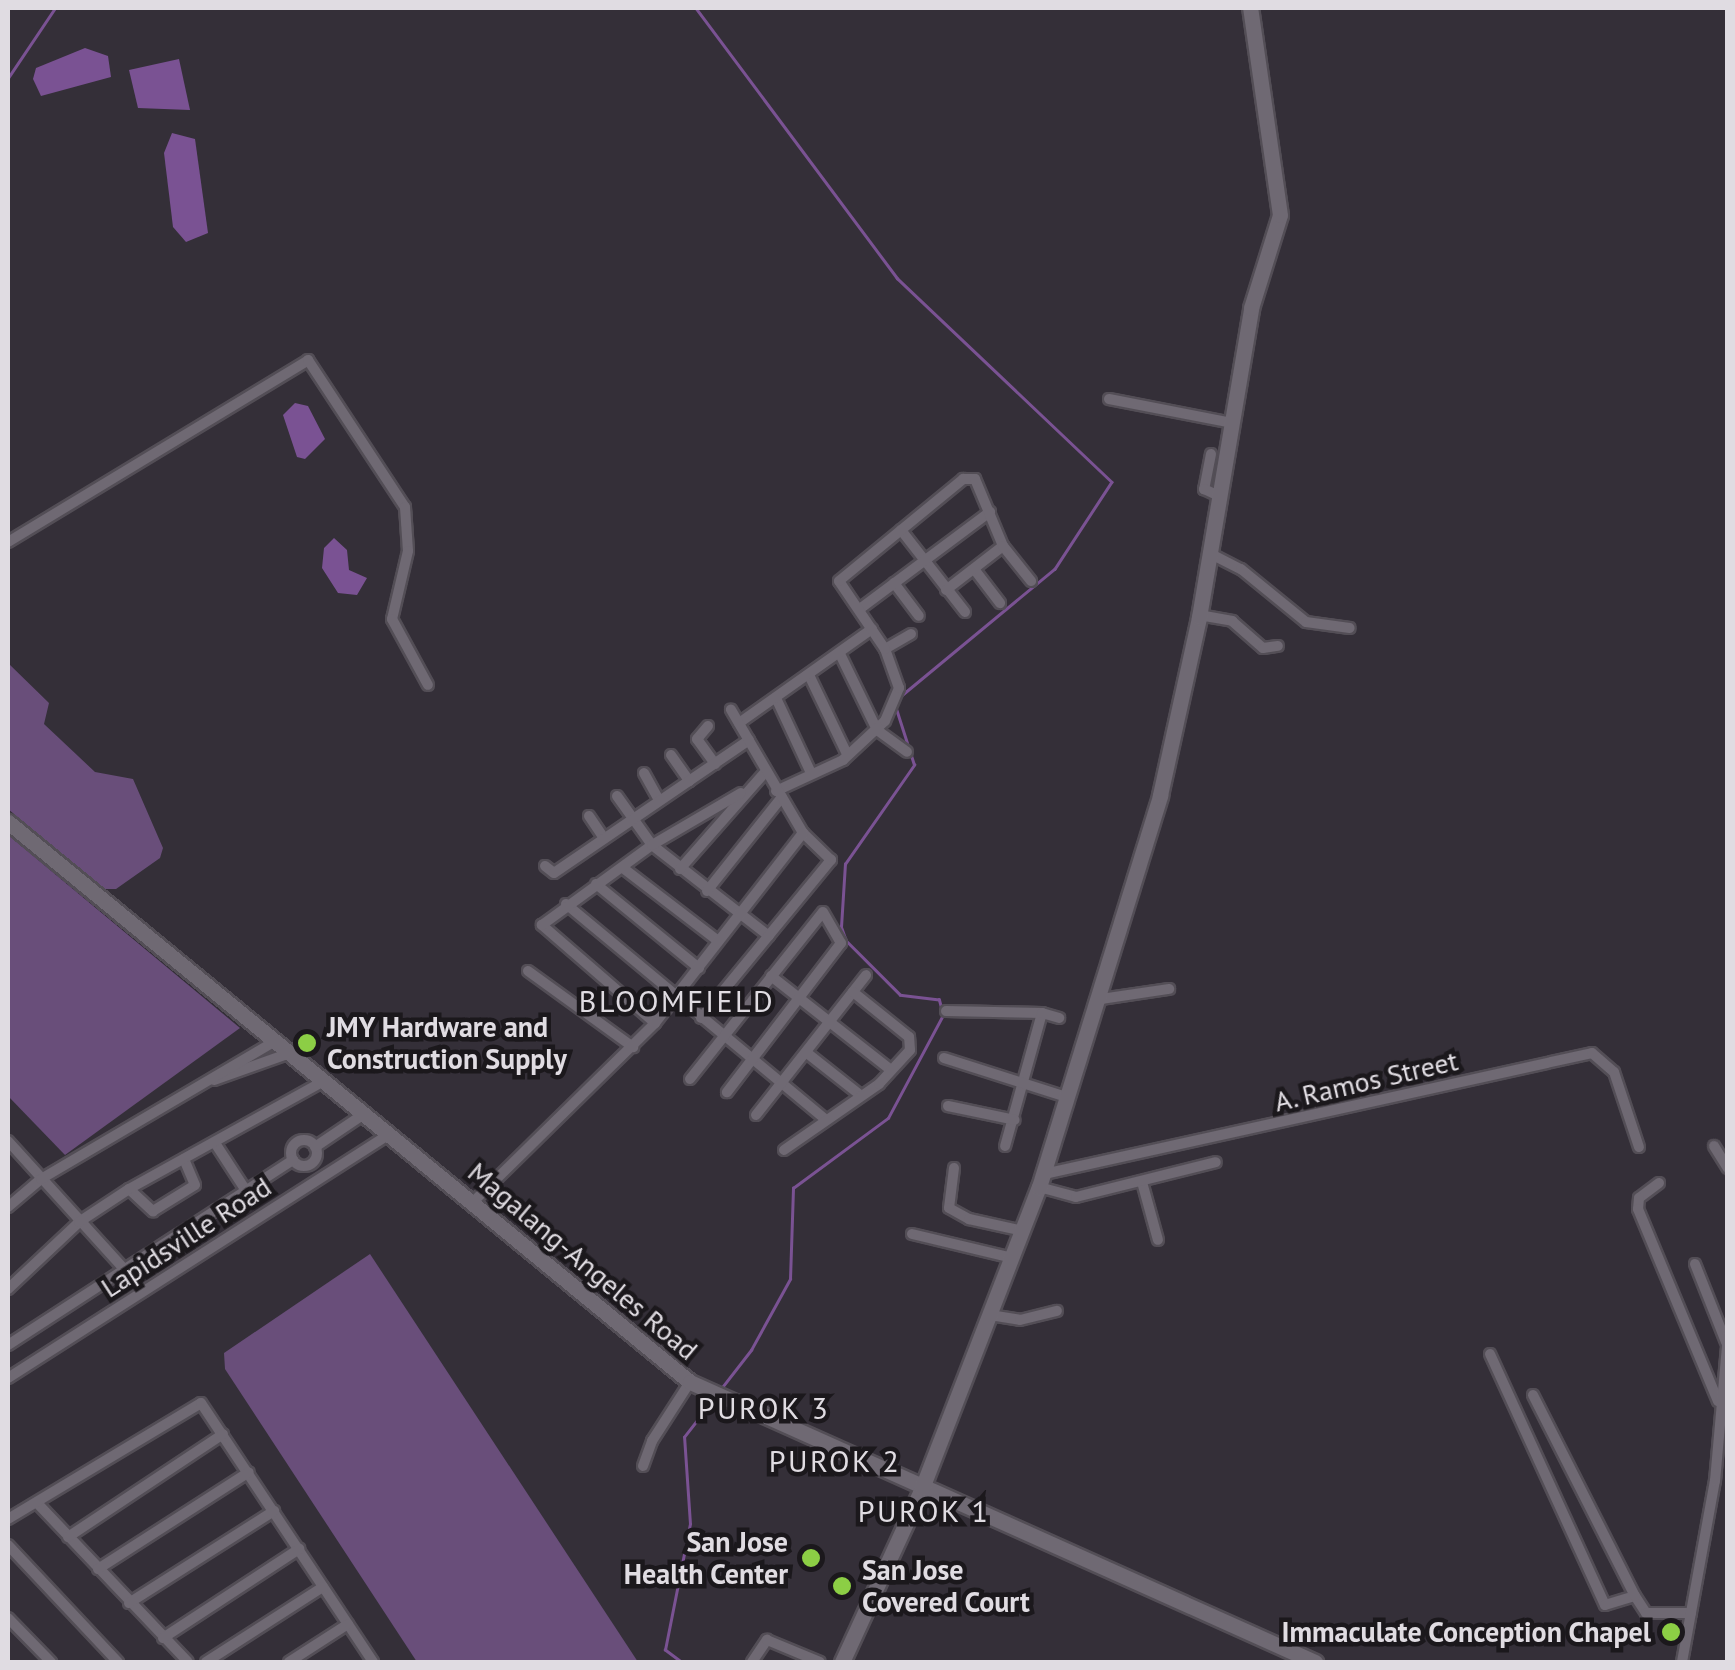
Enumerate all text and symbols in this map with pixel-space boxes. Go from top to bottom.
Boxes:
district label: BLOOMFIELD [579,983,775,1019]
place label: JMY Hardware and Construction Supply [327,1010,567,1076]
marker: JMY Hardware and Construction Supply [296,1032,318,1054]
street label: A. Ramos Street [1270,1043,1462,1119]
street label: Magalang-Angeles Road [461,1155,705,1367]
street label: Lapidsville Road [95,1170,277,1304]
district label: PUROK 3 [697,1390,831,1426]
district label: PUROK 2 [768,1443,902,1479]
district label: PUROK 1 [857,1493,991,1529]
place label: San Jose Health Center [624,1525,788,1591]
marker: San Jose Health Center [798,1545,824,1571]
place label: San Jose Covered Court [862,1553,1030,1619]
marker: San Jose Covered Court [831,1575,853,1597]
place label: Immaculate Conception Chapel [1281,1615,1651,1649]
marker: Immaculate Conception Chapel [1660,1621,1682,1643]

